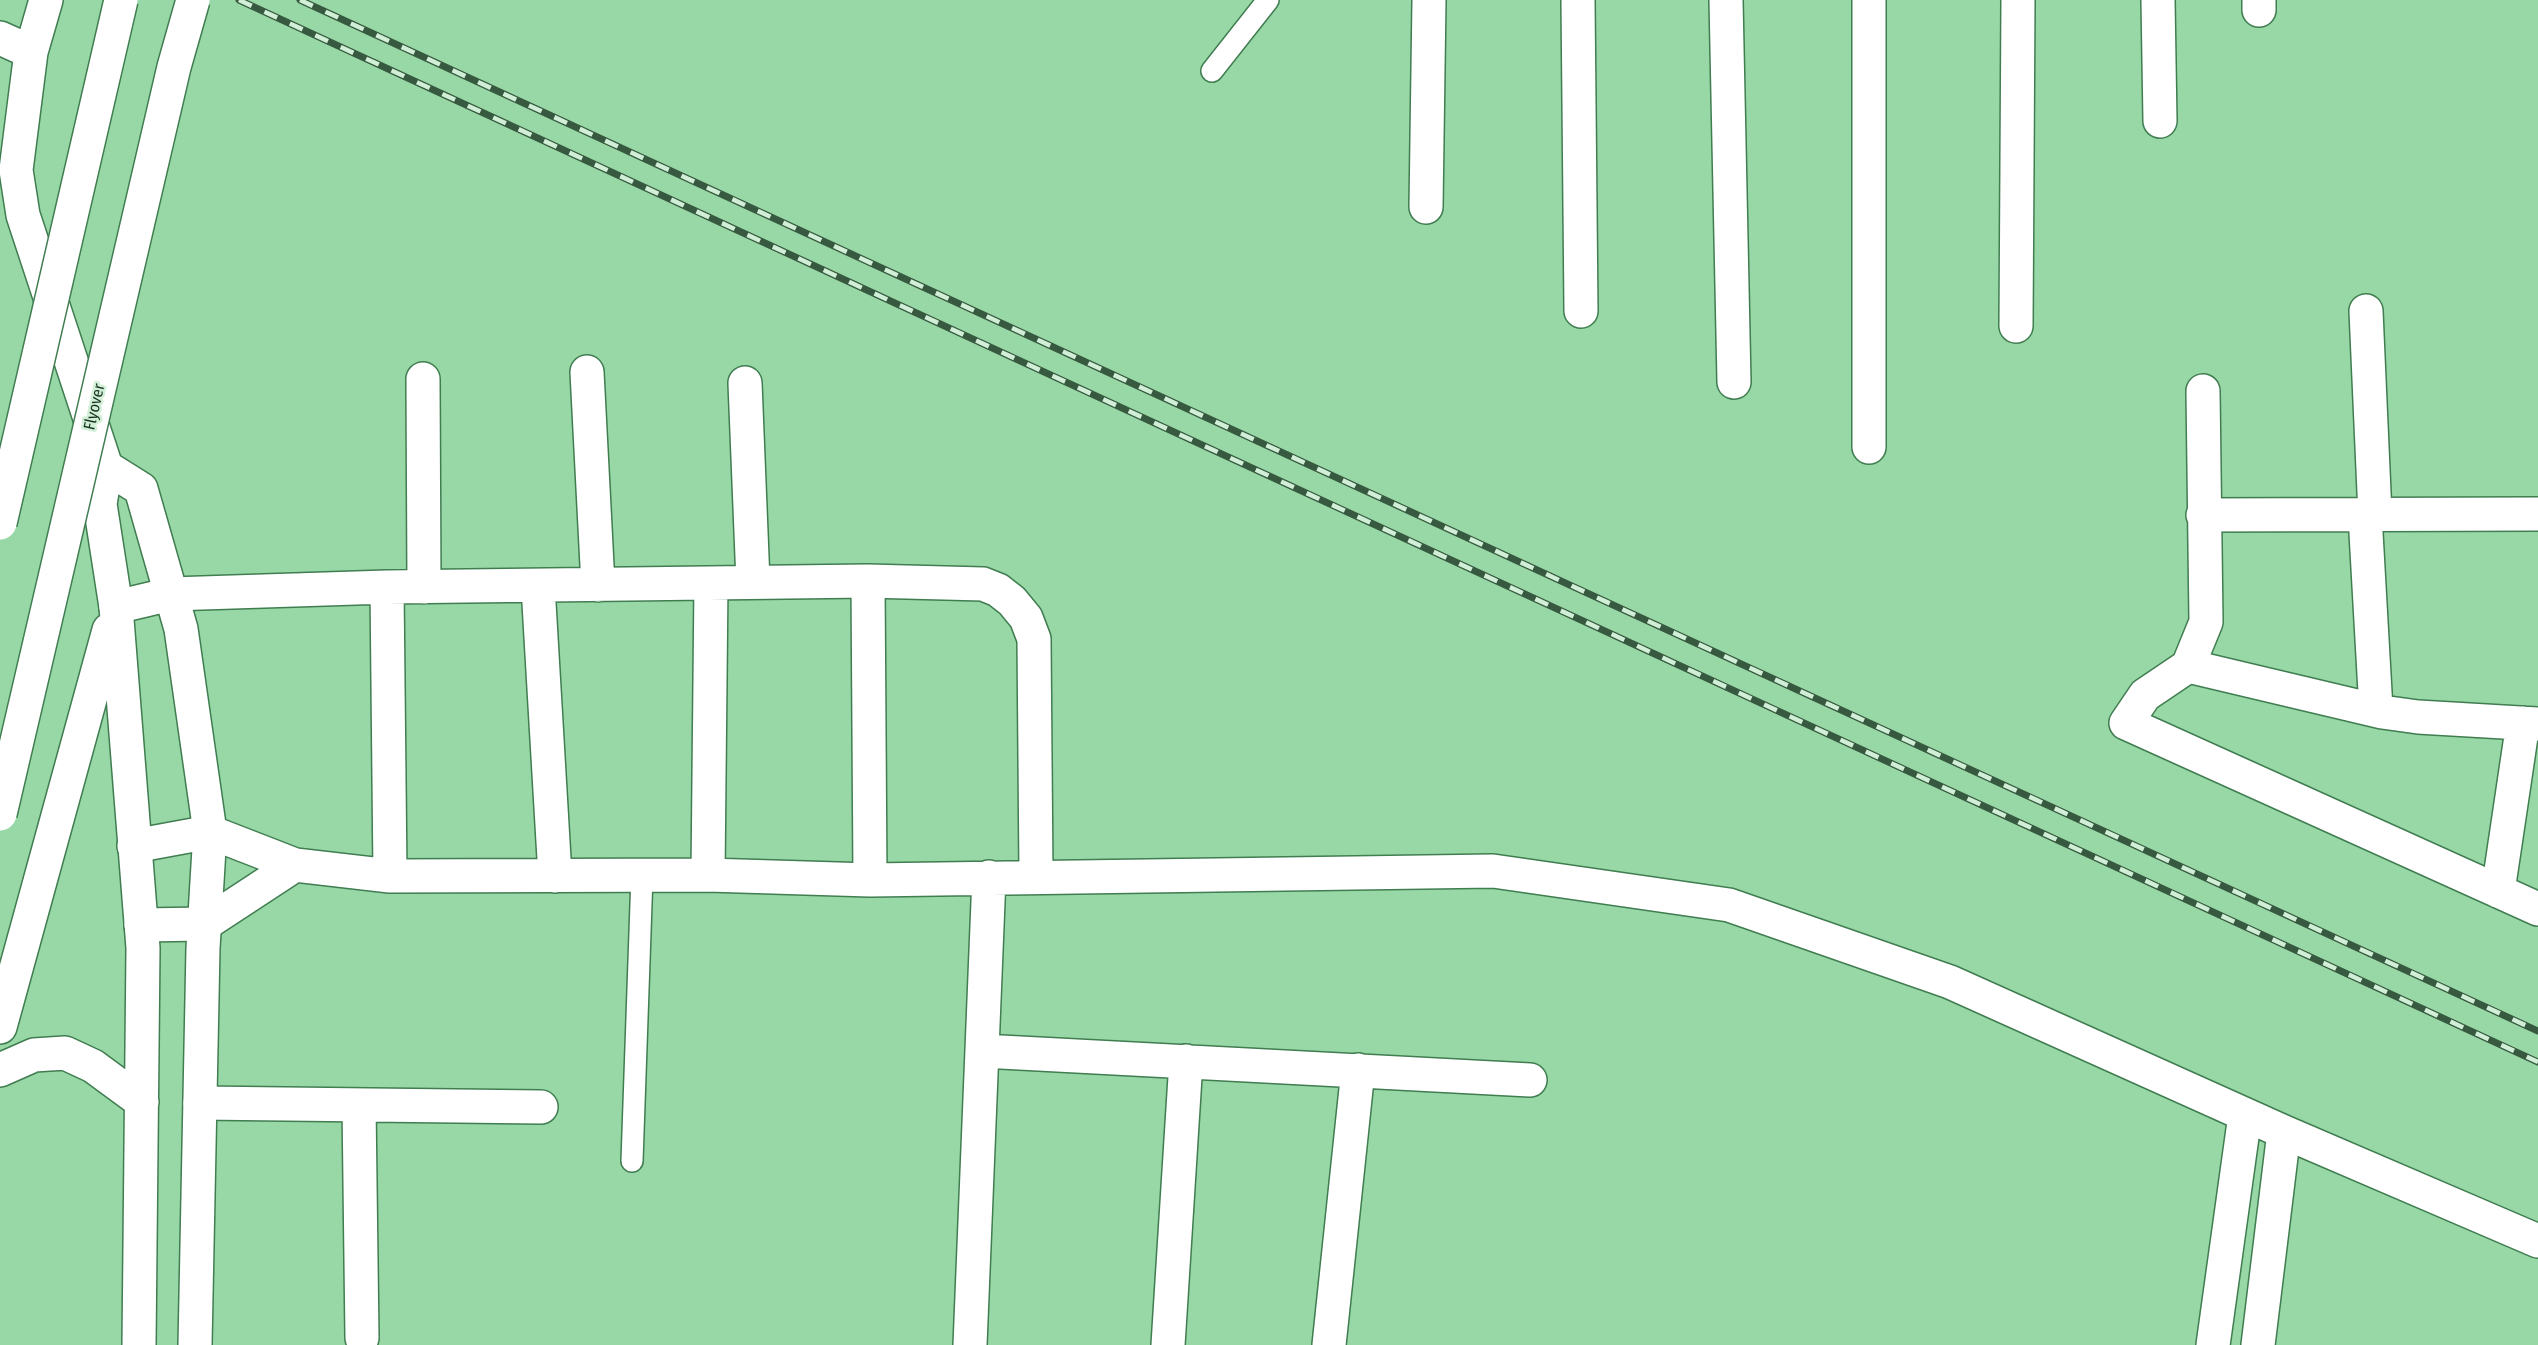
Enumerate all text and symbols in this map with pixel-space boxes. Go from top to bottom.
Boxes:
street label: Flyover [80,382,110,432]

